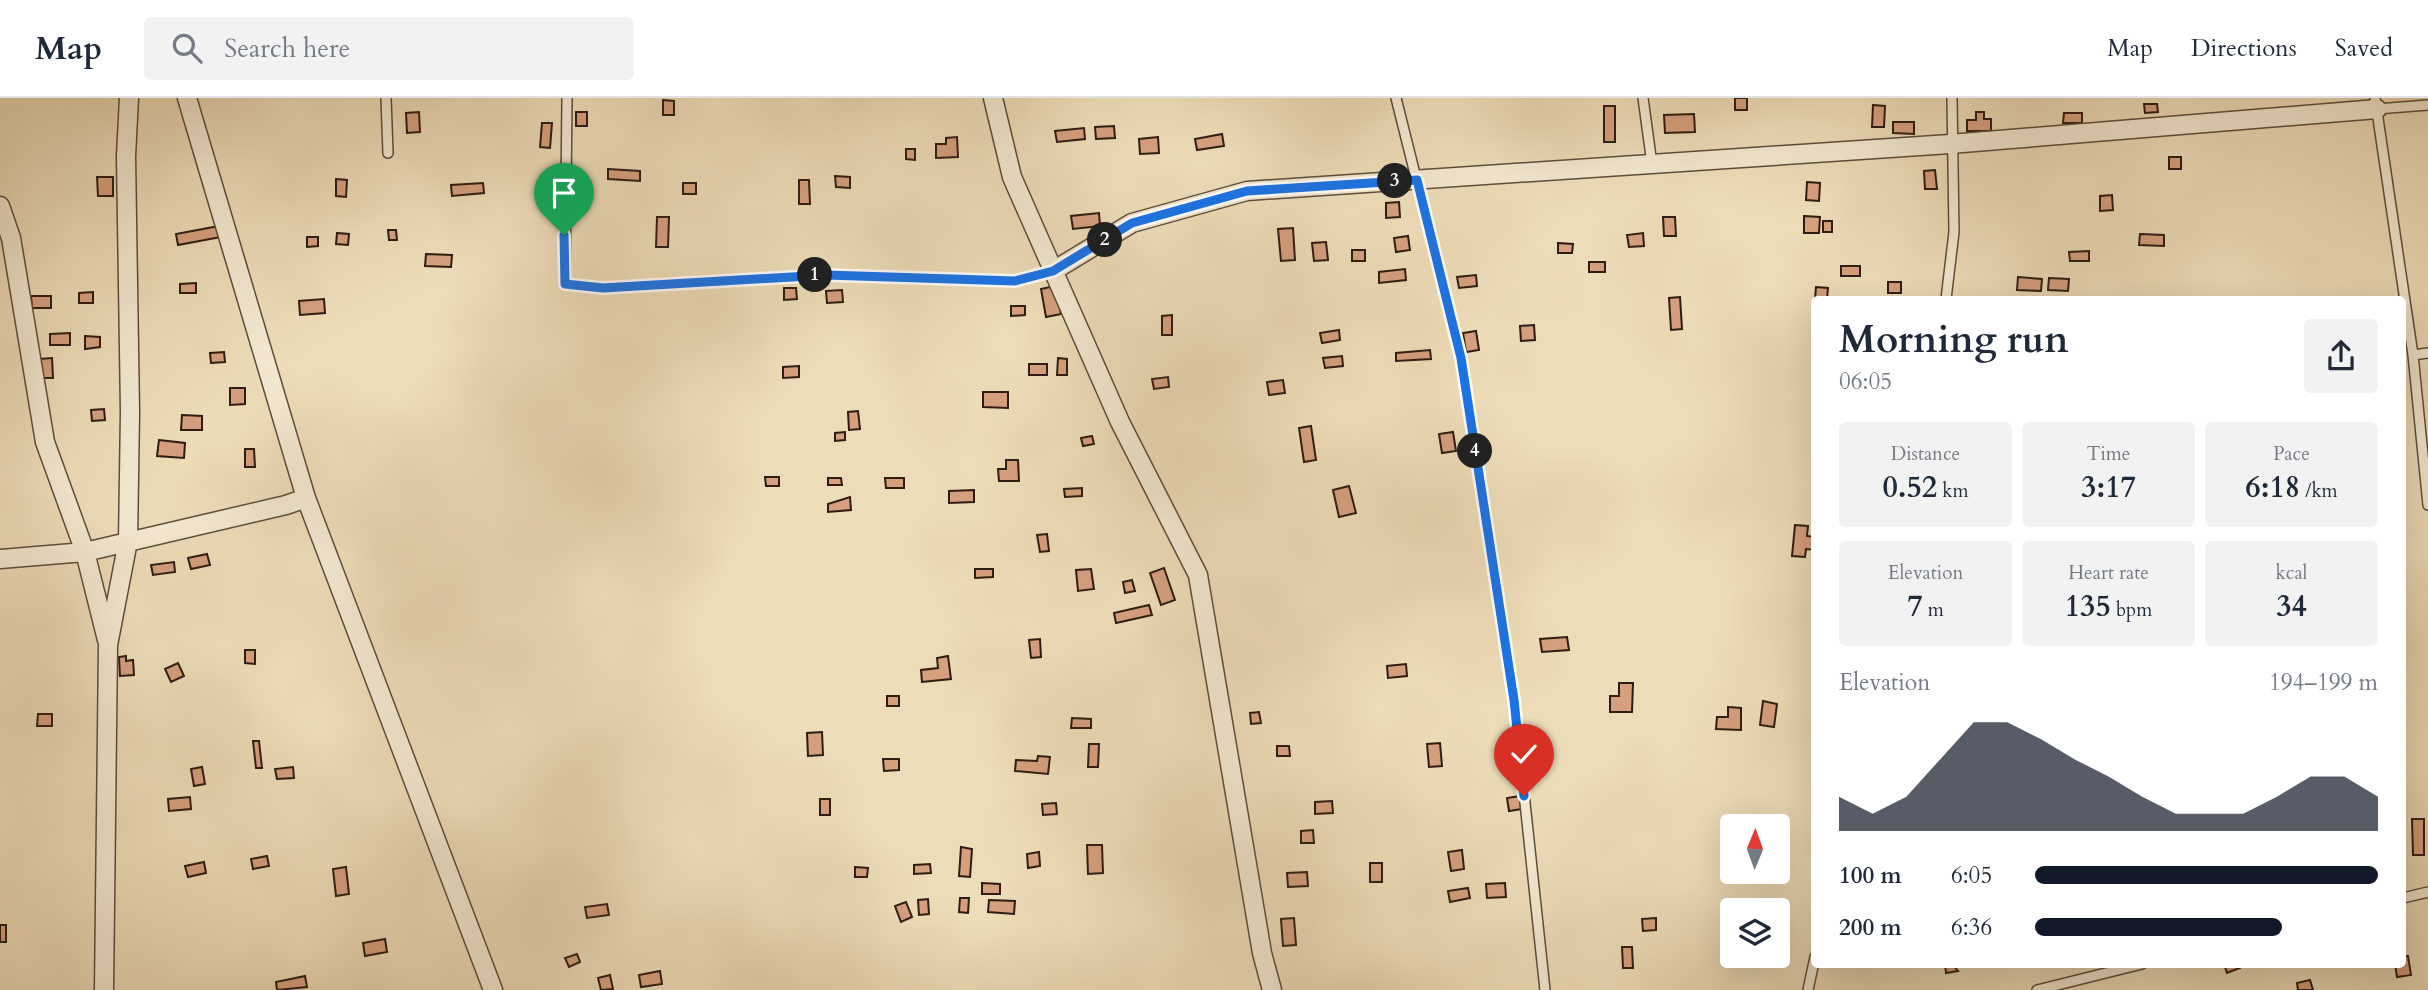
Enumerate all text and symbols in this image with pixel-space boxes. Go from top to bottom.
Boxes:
search box [144,17,634,80]
text: Map [35,26,102,71]
icon: search [168,29,206,67]
text: Search here [224,31,350,66]
text: Map [2107,32,2153,65]
text: Directions [2191,32,2297,65]
text: Saved [2335,32,2393,65]
pin [534,163,594,235]
pin: 3 [1378,164,1412,198]
text: 3 [1390,167,1399,193]
icon: arrive [545,174,583,212]
pin: 2 [1088,222,1122,258]
text: 2 [1100,226,1109,252]
pin: 1 [798,258,832,292]
text: 1 [810,261,819,287]
text: Morning run [1839,314,2069,366]
button: share [2304,319,2378,393]
text: 06:05 [1839,366,1892,397]
pin: 4 [1458,434,1492,468]
text: 4 [1470,437,1479,463]
text: Distance [1891,441,1960,467]
text: Time [2087,441,2130,467]
text: Pace [2273,441,2310,467]
text: 0.52 [1882,467,1937,508]
text: 3:17 [2081,467,2136,508]
text: 6:18 [2245,467,2300,508]
text: km [1937,478,1969,504]
text: /km [2300,478,2338,504]
text: Elevation [1888,560,1963,586]
text: Heart rate [2068,560,2149,586]
text: kcal [2276,560,2307,586]
text: 7 [1907,586,1923,627]
text: 135 [2065,586,2111,627]
text: 34 [2276,586,2307,627]
text: m [1923,597,1944,623]
text: bpm [2111,597,2152,623]
text: Elevation [1839,667,1930,698]
text: 194–199 m [2269,667,2378,698]
pin [1494,724,1554,796]
icon: check [1505,735,1543,773]
north arrow [1720,814,1790,884]
map controls [1720,814,1790,968]
text: 100 m [1839,860,1902,891]
text: 6:05 [1951,860,1992,891]
button: layers [1720,898,1790,968]
text: 200 m [1839,912,1902,943]
text: 6:36 [1951,912,1992,943]

